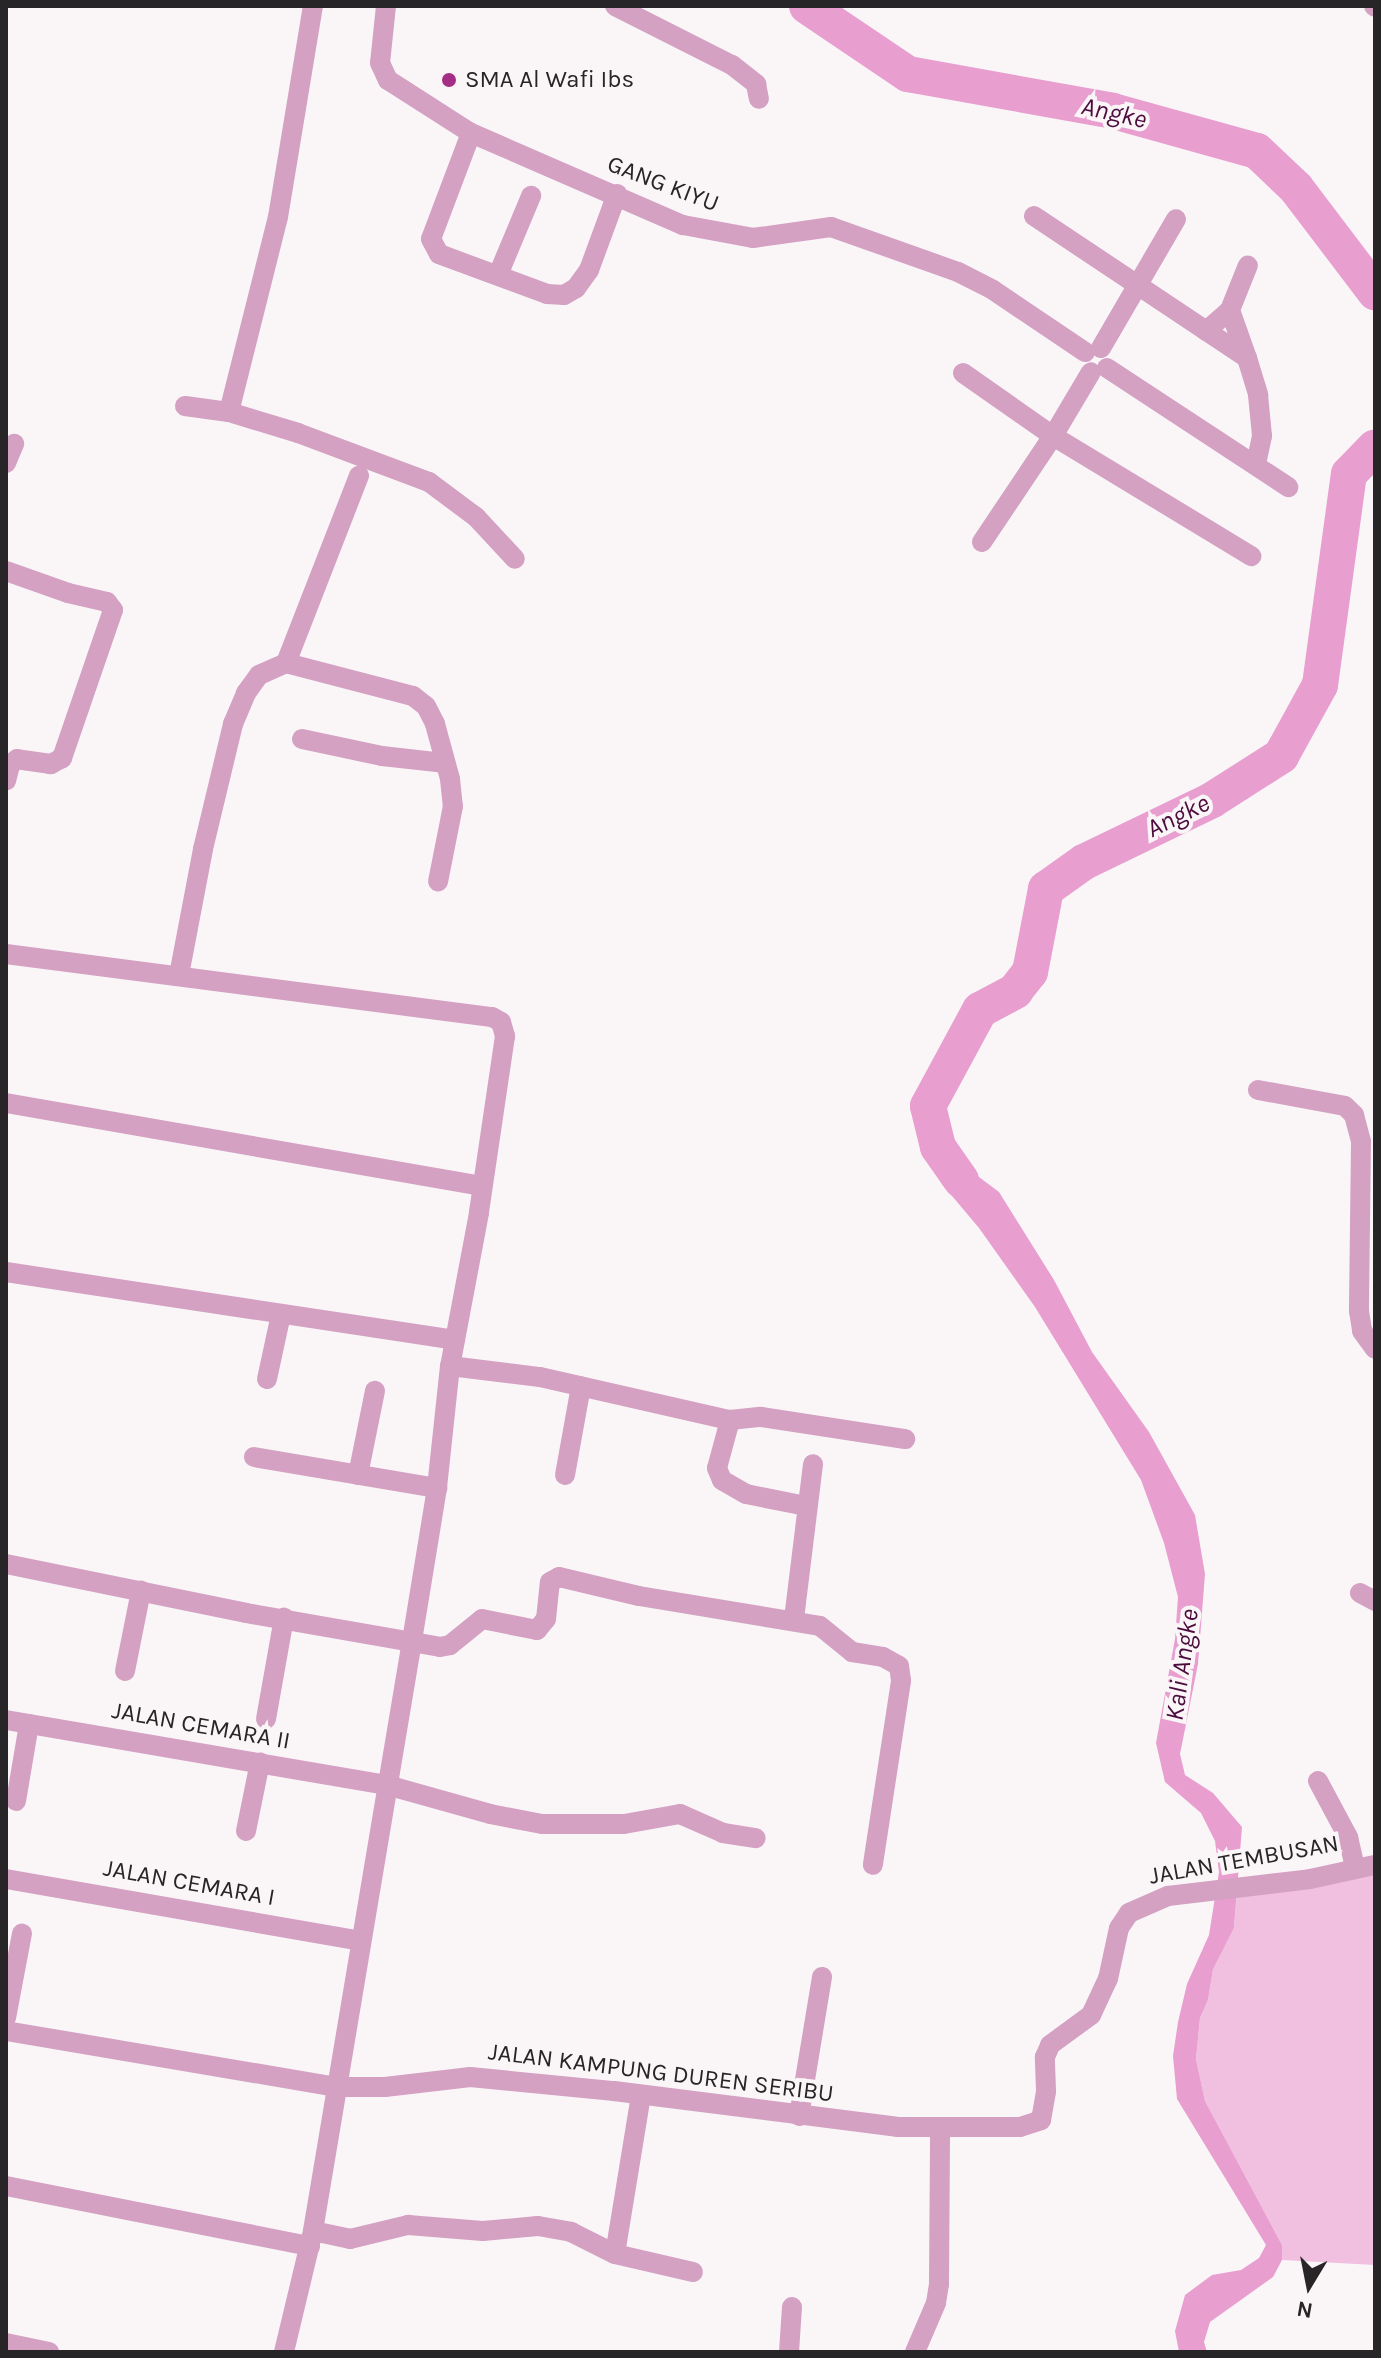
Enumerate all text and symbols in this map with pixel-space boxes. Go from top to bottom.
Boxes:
place label: SMA Al Wafi Ibs [465,66,634,94]
marker: SMA Al Wafi Ibs [440,71,458,89]
water label: Angke [1078,90,1150,136]
street label: GANG KIYU [603,150,723,218]
water label: Angke [1141,788,1215,844]
water label: Kali Angke [1159,1607,1205,1723]
street label: JALAN CEMARA II [110,1696,292,1756]
street label: JALAN TEMBUSAN [1147,1829,1341,1891]
street label: JALAN CEMARA I [101,1854,277,1912]
street label: JALAN KAMPUNG DUREN SERIBU [487,2038,835,2108]
north arrow [1269,2246,1349,2326]
text: N [1295,2295,1315,2324]

